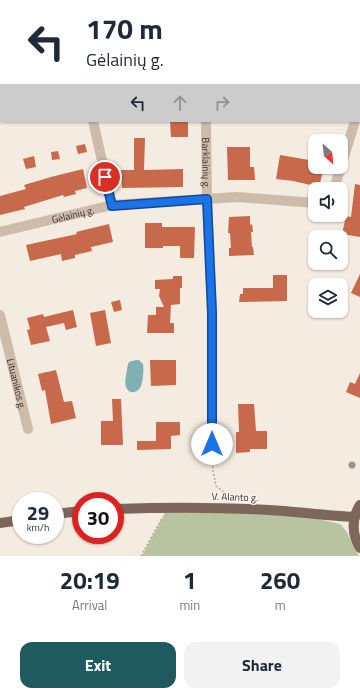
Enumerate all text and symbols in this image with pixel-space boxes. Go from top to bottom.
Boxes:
text: 170 m [86,7,163,50]
icon: left [20,16,72,68]
text: Gėlainių g. [86,46,164,73]
icon: left [127,92,149,114]
icon: ahead [169,92,191,114]
icon: right [211,92,233,114]
north arrow [308,134,348,174]
map controls [308,134,348,318]
street label: Barklainių g. [199,137,214,189]
pin [88,160,122,194]
icon: arrive [94,166,116,188]
button: sound [308,182,348,222]
street label: Gėlainių g. [50,202,96,227]
button: search [308,230,348,270]
button: layers [308,278,348,318]
street label: Lituanikos g. [3,357,30,411]
position arrow [191,423,233,465]
street label: V. Alanto g. [211,489,259,505]
speed limit sign: 30 [72,492,124,544]
text: 29 [27,497,49,528]
text: km/h [27,520,49,535]
text: 20:19 [60,562,120,598]
text: 1 [183,562,197,598]
text: 260 [260,562,300,598]
text: Arrival [72,595,107,615]
text: min [179,595,200,615]
text: m [275,595,286,615]
button: Exit [20,642,176,688]
button: Share [184,642,340,688]

